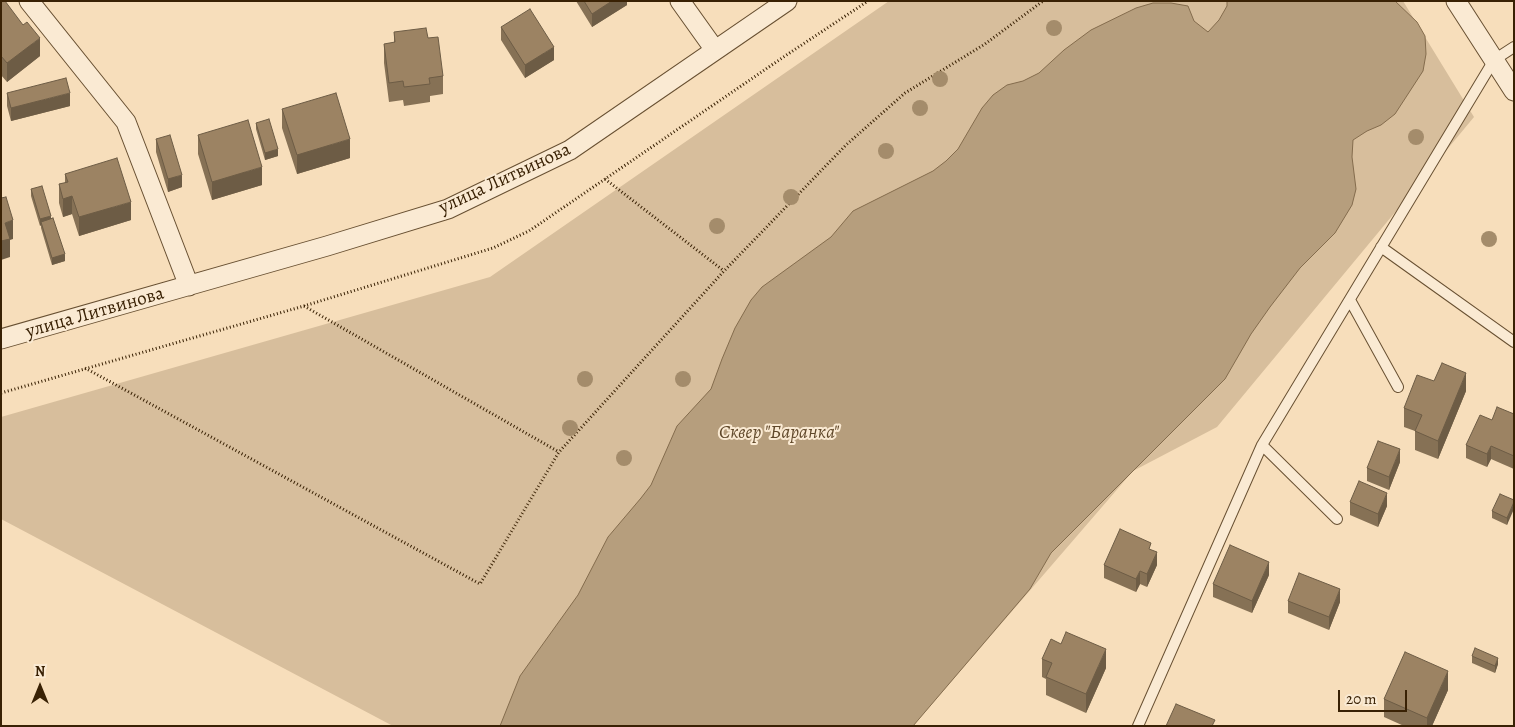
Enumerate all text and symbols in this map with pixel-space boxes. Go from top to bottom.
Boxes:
street label: улица Литвинова [436,139,574,219]
street label: улица Литвинова [23,282,167,344]
park label: Сквер "Баранка" [719,422,839,444]
north arrow [15,662,65,712]
text: N [35,662,45,681]
scale bar [1340,680,1409,712]
text: 20 m [1346,689,1377,709]

